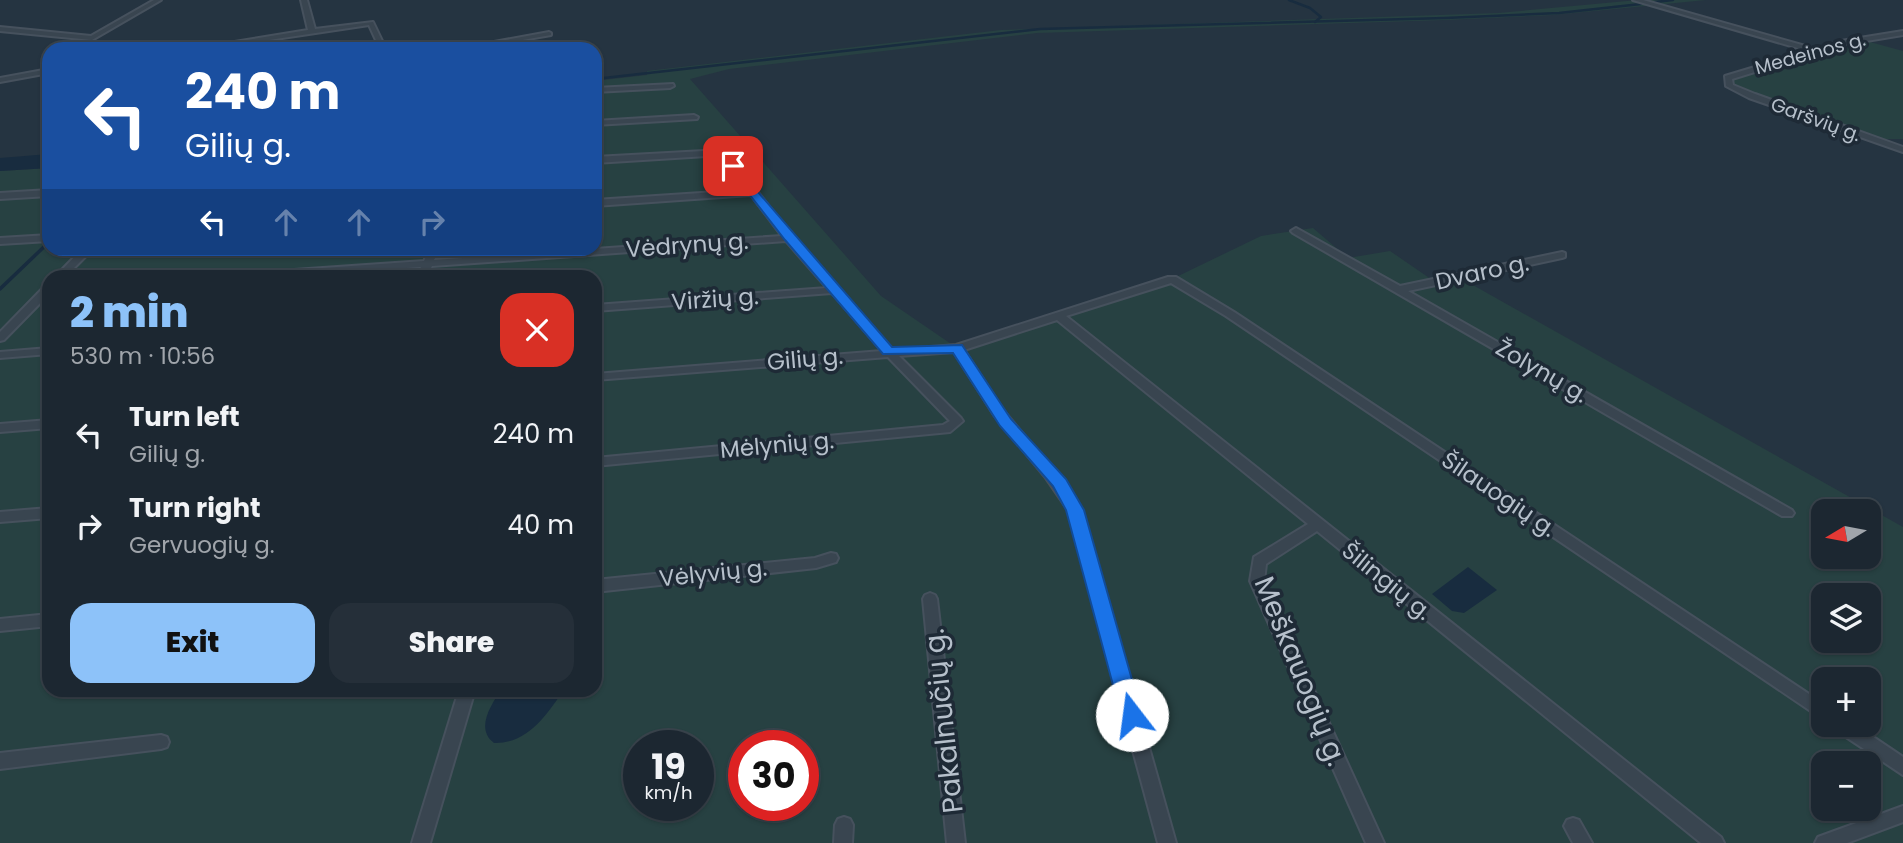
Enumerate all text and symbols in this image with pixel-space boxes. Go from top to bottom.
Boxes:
street label: Medeinos g. [1752,26,1868,81]
text: 240 m [185,58,340,126]
icon: left [70,70,161,161]
street label: Garšvių g. [1767,91,1865,148]
text: Gilių g. [185,123,291,168]
pin [703,136,763,196]
icon: arrive [714,147,752,185]
icon: left [194,203,232,241]
icon: ahead [267,203,305,241]
icon: ahead [340,203,378,241]
icon: right [413,203,451,241]
street label: Vėdrynų g. [625,225,749,265]
street label: Dvaro g. [1432,247,1532,297]
street label: Viržių g. [670,280,760,318]
text: 2 min [70,283,188,342]
button: close [500,293,574,367]
street label: Žolynų g. [1490,332,1594,410]
text: 530 m · 10:56 [70,340,215,372]
street label: Gilių g. [766,340,844,378]
text: Turn left [129,399,240,435]
icon: left [70,416,108,454]
text: 240 m [493,416,574,452]
street label: Mėlynių g. [719,424,835,466]
text: Gilių g. [129,438,205,470]
street label: Šilauogių g. [1435,444,1563,544]
text: Turn right [129,490,261,526]
north arrow [1811,499,1881,569]
map controls [1811,499,1881,821]
icon: right [70,507,108,545]
text: 40 m [508,507,574,543]
text: Gervuogių g. [129,529,275,561]
street label: Šilingių g. [1335,535,1439,627]
street label: Vėlyvių g. [658,551,768,595]
street label: Meškauogių g. [1245,571,1356,772]
button: layers [1811,583,1881,653]
button: Exit [70,603,315,683]
button: Share [329,603,574,683]
street label: Pakalnučių g. [914,627,973,815]
button: + [1811,667,1881,737]
position arrow [1095,678,1169,752]
speed limit sign: 30 [728,730,819,821]
text: 19 [651,742,686,791]
button: − [1811,751,1881,821]
text: km/h [645,780,692,805]

